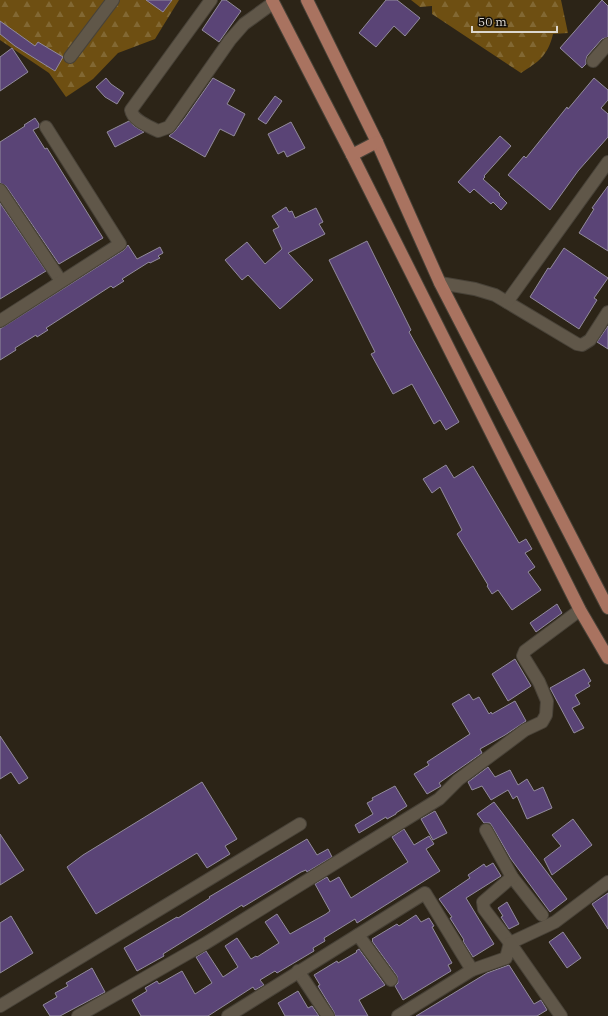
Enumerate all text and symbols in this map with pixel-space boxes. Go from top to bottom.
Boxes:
scale bar [472,8,557,34]
text: 50 m [478,14,507,29]

